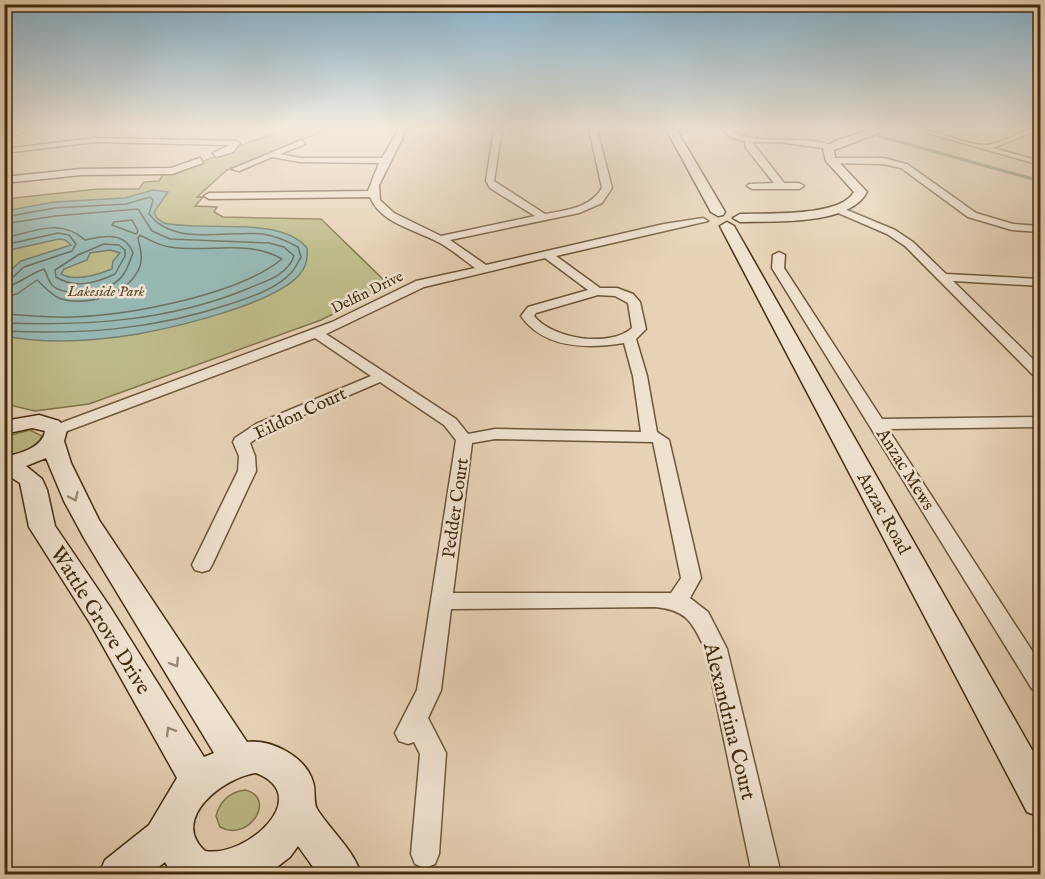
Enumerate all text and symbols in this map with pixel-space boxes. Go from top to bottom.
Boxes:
street label: Delfin Drive [328,267,407,318]
park label: Lakeside Park [66,282,145,301]
street label: Eildon Court [251,383,351,446]
street label: Anzac Mews [870,424,939,515]
street label: Pedder Court [438,457,475,560]
street label: Anzac Road [850,468,915,559]
one-way arrow [66,490,78,501]
street label: Wattle Grove Drive [43,542,156,700]
street label: Alexandrina Court [696,639,761,803]
one-way arrow [167,657,179,667]
one-way arrow [166,727,177,737]

